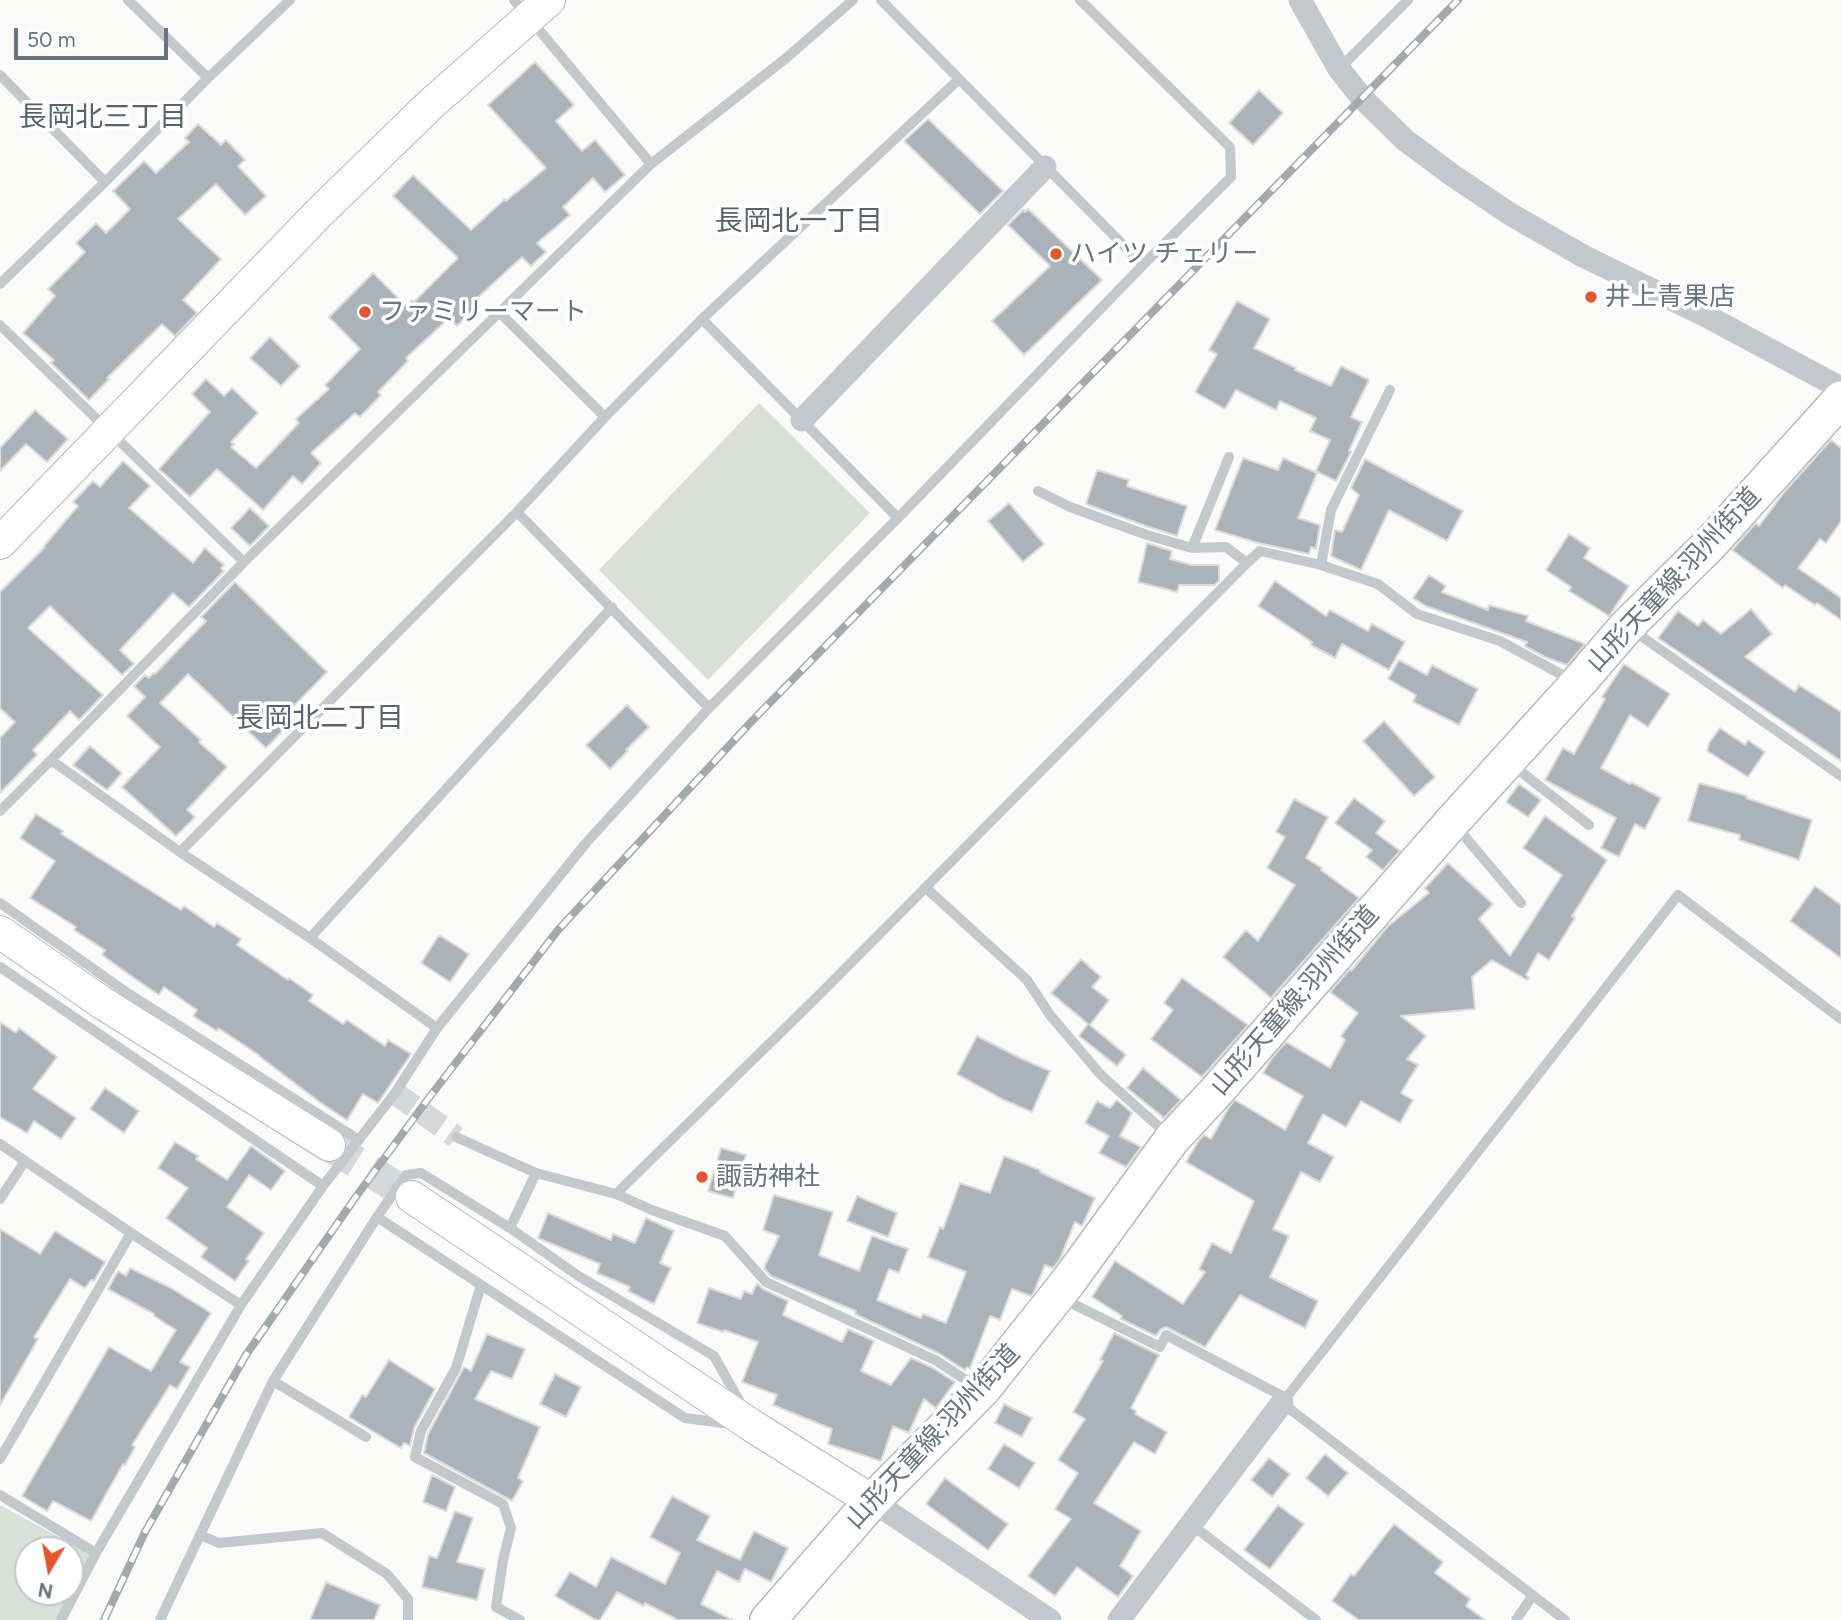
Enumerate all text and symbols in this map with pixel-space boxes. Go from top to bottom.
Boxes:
scale bar [18,14,172,58]
text: 50 m [27,27,76,52]
district label: 長岡北三丁目 [19,101,187,135]
district label: 長岡北一丁目 [715,205,883,239]
place label: ハイツ チェリー [1070,238,1258,270]
marker: ハイツ チェリー [1048,246,1064,262]
place label: 井上青果店 [1605,281,1735,313]
marker: 井上青果店 [1583,289,1599,305]
place label: ファミリーマート [379,296,587,328]
marker: ファミリーマート [357,304,373,320]
street label: 山形天童線;羽州街道 [1581,481,1767,679]
district label: 長岡北二丁目 [236,702,404,736]
street label: 山形天童線;羽州街道 [1204,900,1386,1102]
place label: 諏訪神社 [716,1161,820,1193]
marker: 諏訪神社 [694,1169,710,1185]
street label: 山形天童線;羽州街道 [840,1338,1026,1536]
north arrow [14,1536,84,1606]
text: N [36,1578,55,1603]

